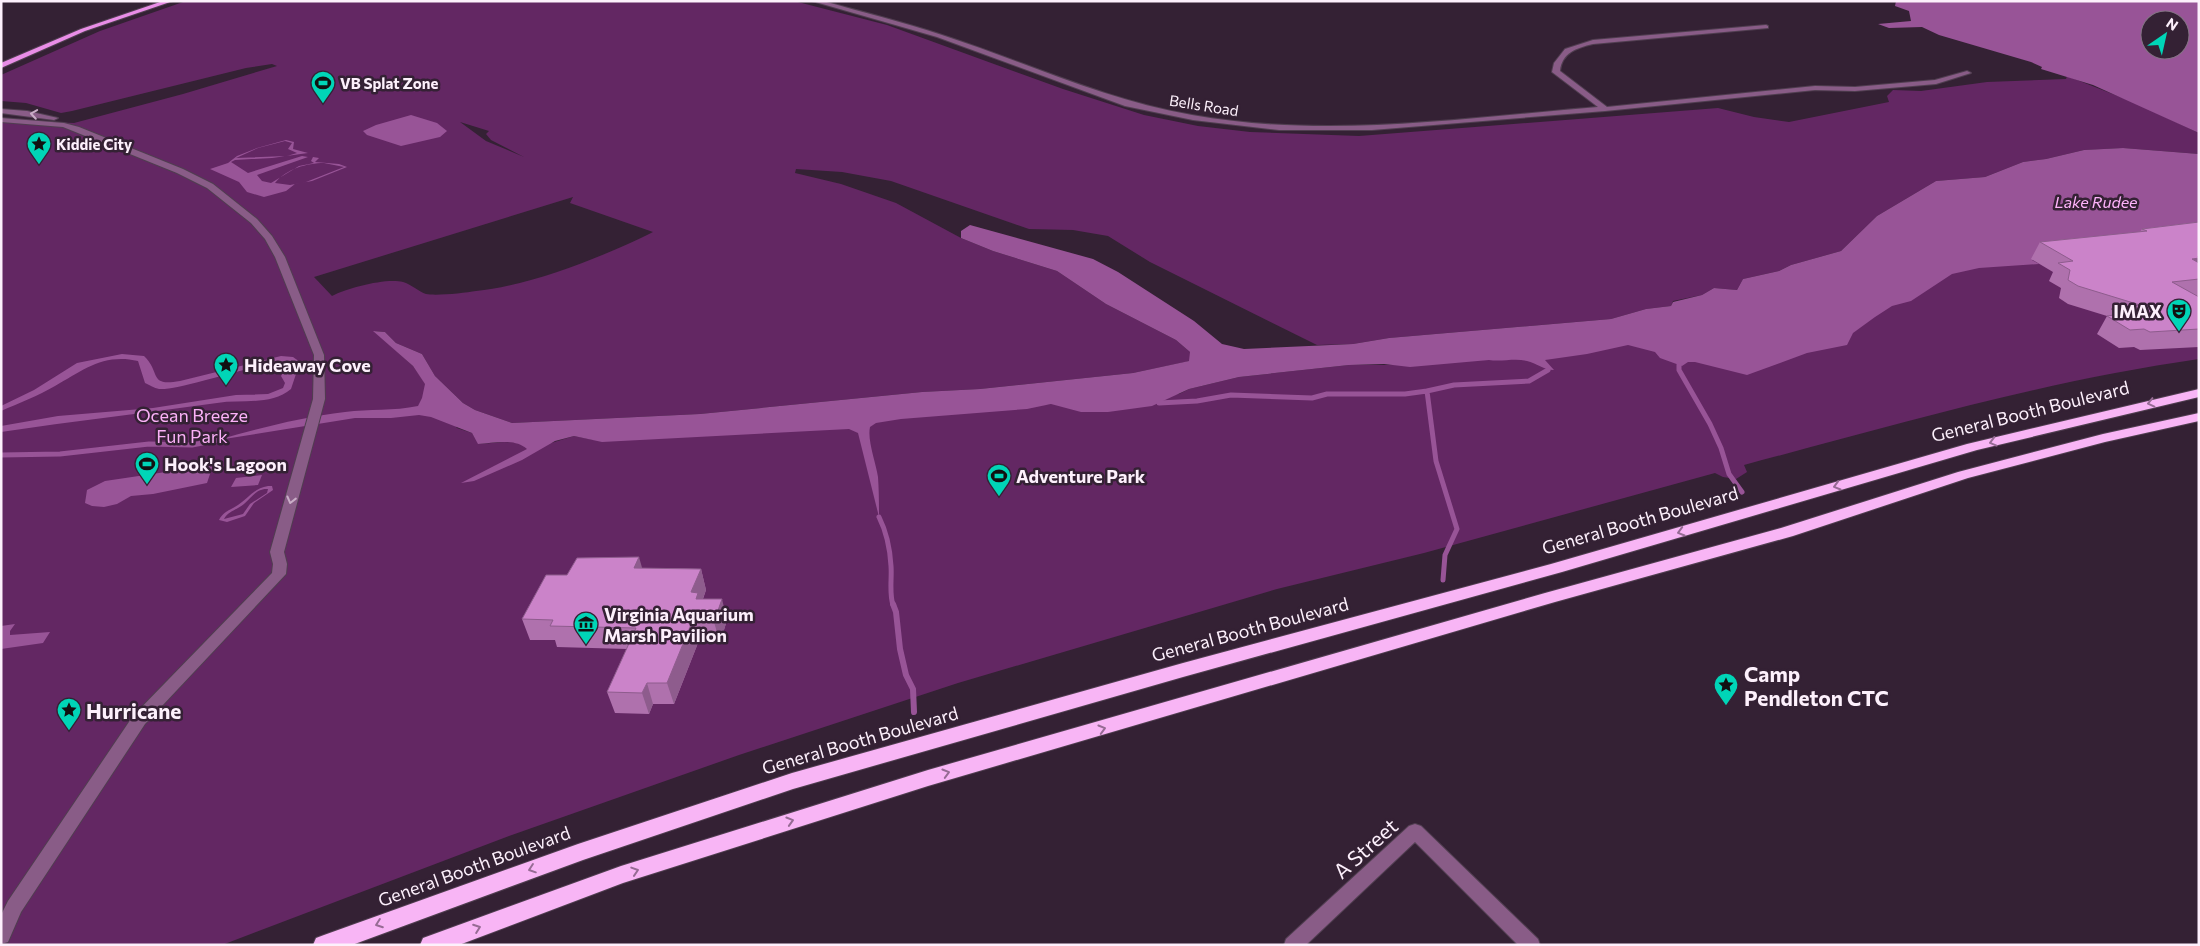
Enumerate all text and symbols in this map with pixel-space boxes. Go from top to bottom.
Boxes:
north arrow [2140,10,2190,60]
text: N [2163,14,2182,34]
sports icon: VB Splat Zone [310,70,336,104]
place label: VB Splat Zone [340,74,438,92]
street label: Bells Road [1168,91,1240,119]
one-way arrow [30,109,38,120]
place icon: Kiddie City [26,131,52,165]
place label: Kiddie City [56,135,133,153]
water label: Lake Rudee [2054,192,2138,211]
theatre icon: IMAX [2166,298,2192,332]
place label: IMAX [2113,300,2162,322]
place icon: Hideaway Cove [213,352,239,386]
place label: Hideaway Cove [244,354,371,376]
street label: General Booth Boulevard [1929,376,2131,446]
one-way arrow [2147,397,2156,408]
park label: Ocean Breeze Fun Park [136,404,248,447]
one-way arrow [1990,436,1998,446]
sports icon: Hook's Lagoon [134,451,160,485]
place label: Hook's Lagoon [164,453,287,475]
sports icon: Adventure Park [986,463,1012,497]
place label: Adventure Park [1016,465,1146,487]
street label: General Booth Boulevard [1539,481,1741,559]
one-way arrow [1833,481,1842,491]
one-way arrow [287,495,297,503]
one-way arrow [1677,526,1686,536]
street label: General Booth Boulevard [1149,592,1351,666]
place label: Virginia Aquarium Marsh Pavilion [604,603,754,646]
museum icon: Virginia Aquarium Marsh Pavilion [573,611,599,645]
place label: Camp Pendleton CTC [1744,661,1889,710]
place icon: Camp Pendleton CTC [1713,672,1739,706]
place icon: Hurricane [56,697,82,731]
place label: Hurricane [86,698,181,723]
street label: General Booth Boulevard [759,701,961,779]
one-way arrow [1097,724,1105,734]
one-way arrow [941,769,949,779]
street label: A Street [1328,813,1402,883]
one-way arrow [786,817,794,827]
street label: General Booth Boulevard [375,821,573,911]
one-way arrow [529,863,537,873]
one-way arrow [631,866,639,876]
one-way arrow [376,918,384,928]
one-way arrow [472,924,481,934]

